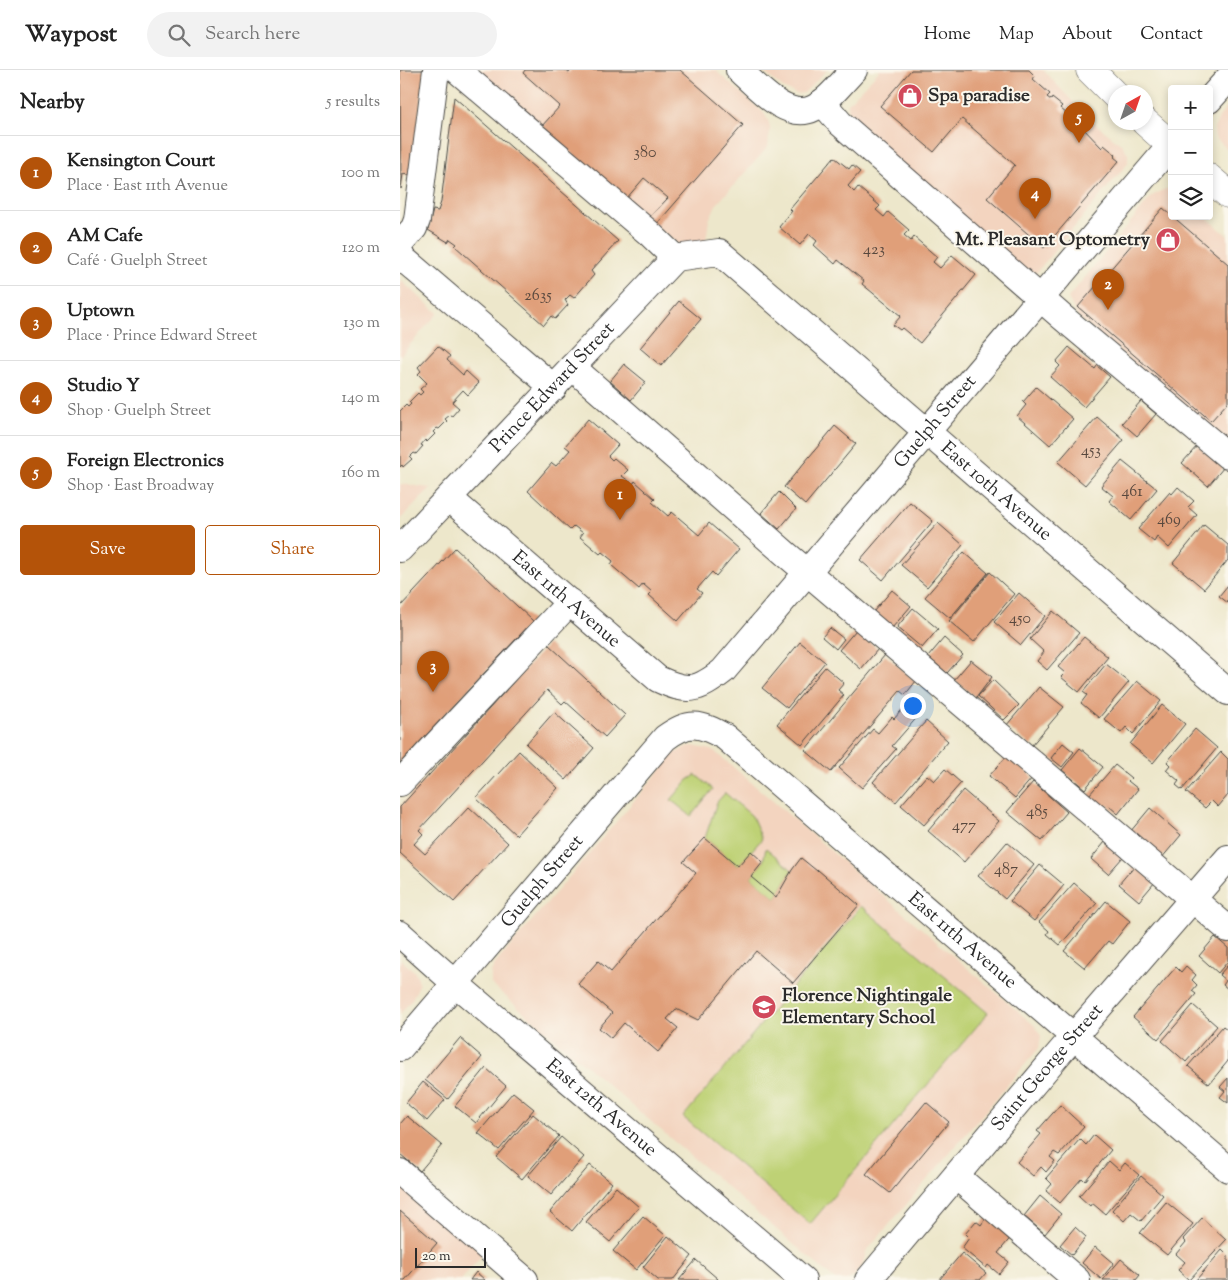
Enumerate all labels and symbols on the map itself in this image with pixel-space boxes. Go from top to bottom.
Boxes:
shop icon: Spa paradise [897,83,923,109]
place label: Spa paradise [928,83,1030,110]
north arrow [1108,85,1153,130]
pin: 5 [1063,102,1095,143]
house number: 380 [634,142,656,165]
pin: 4 [1019,178,1051,219]
place label: Mt. Pleasant Optometry [955,227,1151,254]
shop icon: Mt. Pleasant Optometry [1155,227,1181,253]
house number: 423 [863,239,885,262]
pin: 2 [1092,269,1124,310]
house number: 2635 [524,285,552,308]
street label: Prince Edward Street [484,316,621,459]
street label: Guelph Street [888,369,983,474]
street label: East 10th Avenue [934,436,1058,547]
house number: 453 [1081,440,1101,463]
pin: 1 [604,479,636,520]
house number: 461 [1121,481,1143,504]
house number: 469 [1157,509,1181,532]
street label: East 11th Avenue [506,545,627,654]
house number: 450 [1009,608,1031,631]
pin: 3 [417,651,449,692]
your location [900,693,926,719]
house number: 485 [1026,801,1048,824]
house number: 477 [952,815,976,838]
street label: Guelph Street [495,829,590,934]
house number: 487 [994,859,1018,882]
street label: East 11th Avenue [902,886,1023,995]
place label: Florence Nightingale Elementary School [782,983,952,1032]
school or university icon: Florence Nightingale Elementary School [751,994,777,1020]
street label: Saint George Street [985,998,1110,1137]
street label: East 12th Avenue [540,1053,663,1163]
scale bar [415,1245,486,1268]

